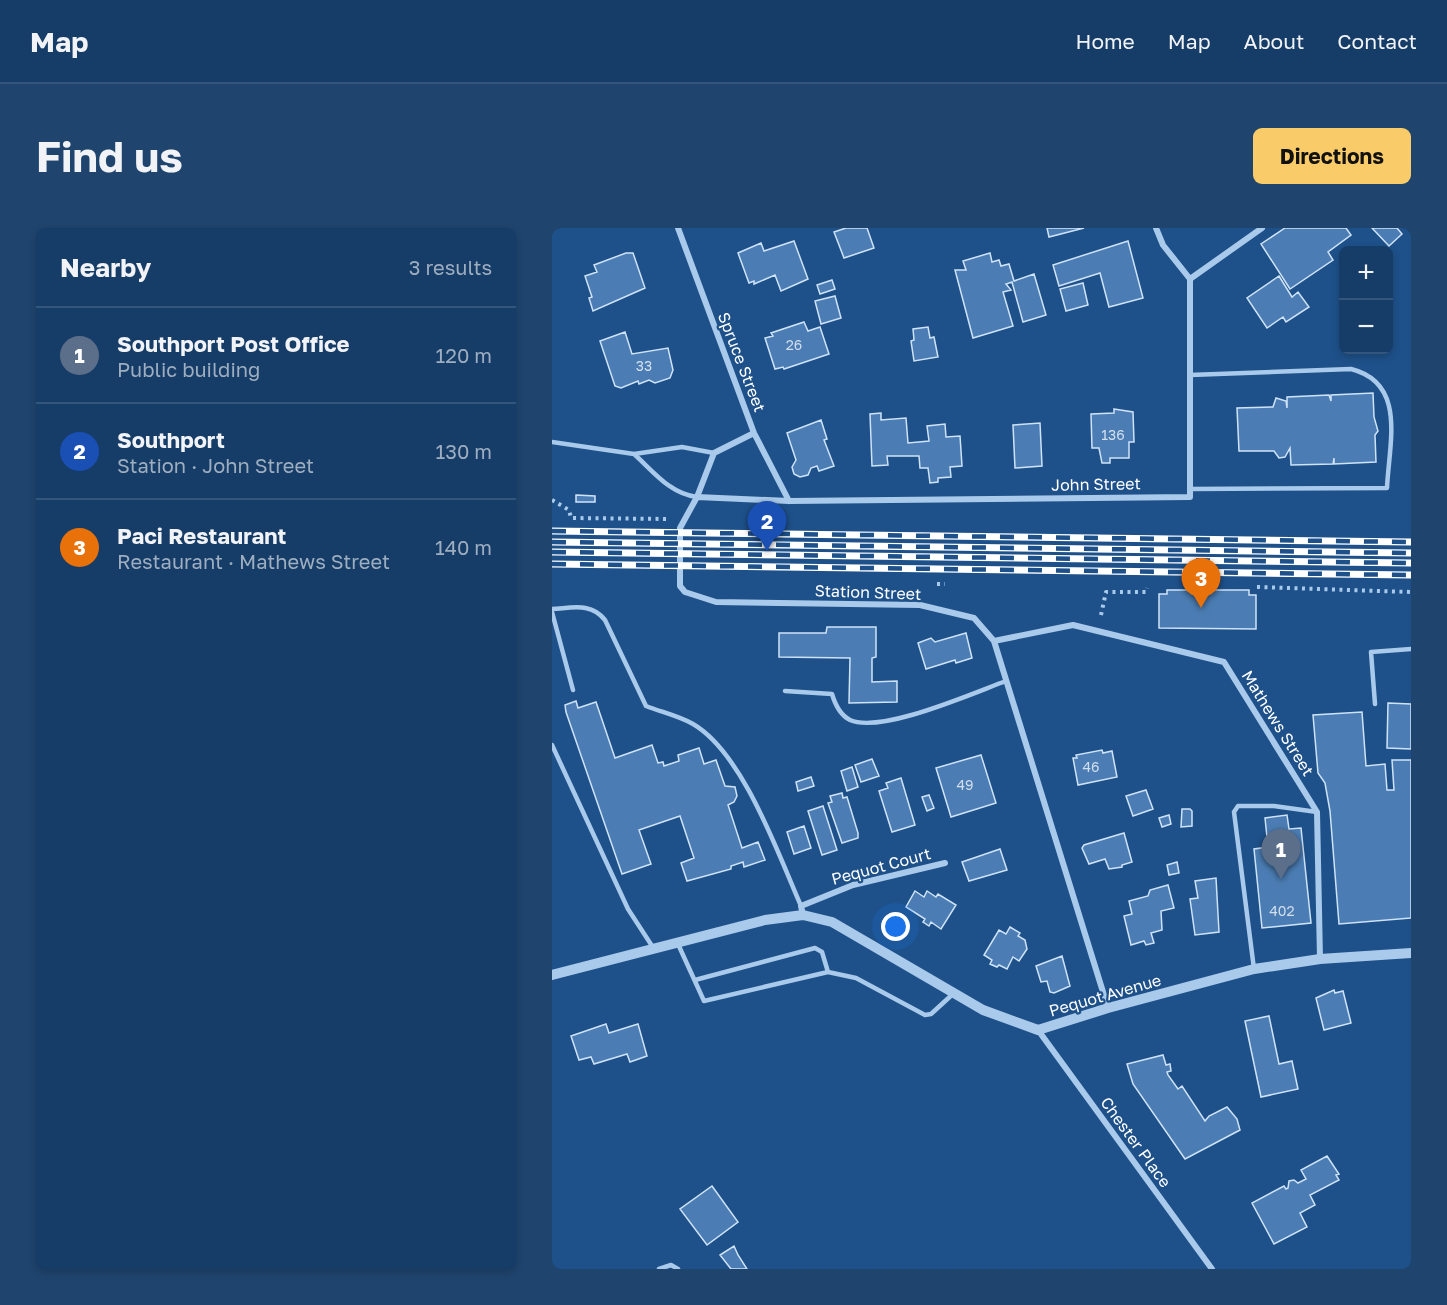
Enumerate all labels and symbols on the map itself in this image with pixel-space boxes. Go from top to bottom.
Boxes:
street label: Spruce Street [714,309,770,415]
house number: 26 [786,336,802,353]
house number: 33 [636,357,652,374]
house number: 136 [1101,426,1125,443]
street label: John Street [1051,473,1141,495]
pin: 2 [748,502,786,551]
pin: 3 [1182,558,1220,608]
street label: Station Street [814,580,922,604]
street label: Mathews Street [1238,666,1318,780]
house number: 46 [1082,758,1100,775]
house number: 49 [956,776,974,793]
pin: 1 [1262,830,1300,879]
street label: Pequot Court [829,843,933,889]
house number: 402 [1269,902,1295,919]
your location [881,912,910,941]
street label: Pequot Avenue [1047,969,1163,1021]
street label: Chester Place [1096,1093,1176,1191]

